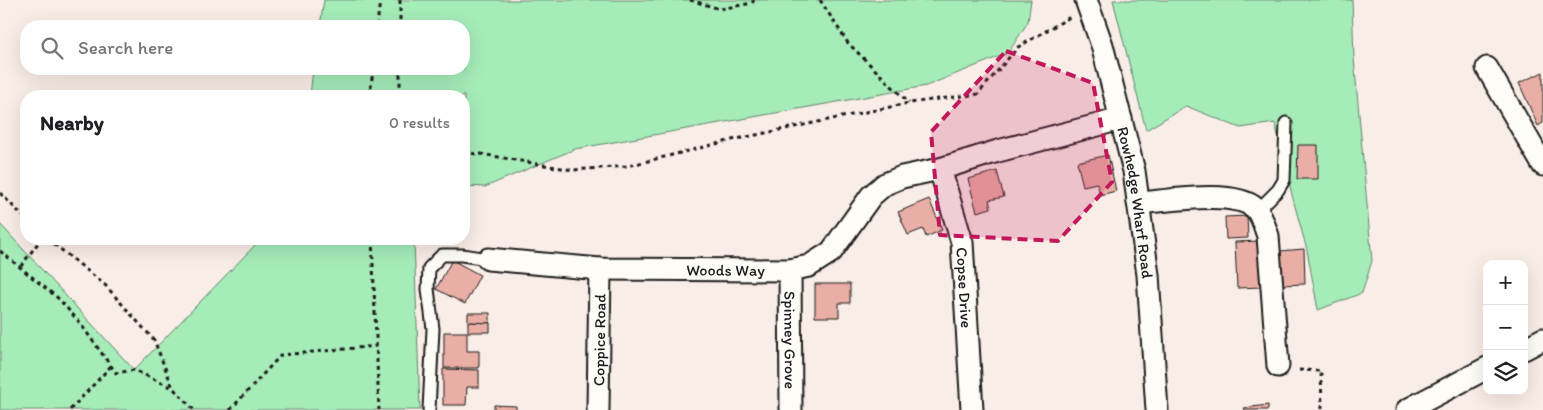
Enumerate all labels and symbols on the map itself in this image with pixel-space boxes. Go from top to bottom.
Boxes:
street label: Rowhedge Wharf Road [1114,124,1158,280]
street label: Copse Drive [953,247,977,329]
street label: Woods Way [686,260,765,279]
street label: Spinney Grove [781,291,800,389]
street label: Coppice Road [589,294,609,386]

